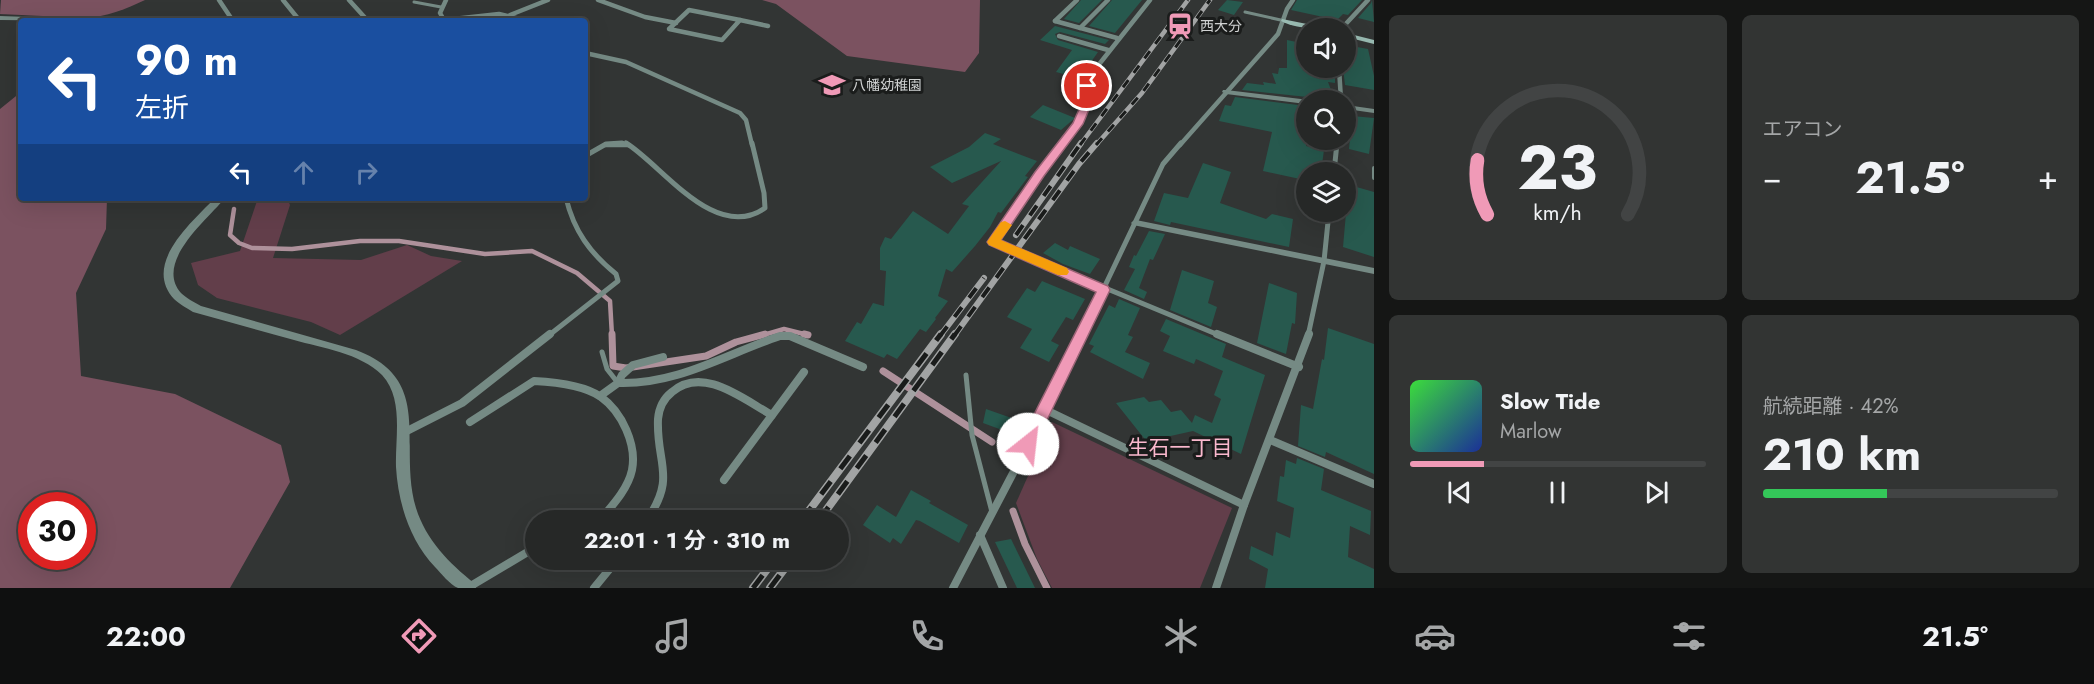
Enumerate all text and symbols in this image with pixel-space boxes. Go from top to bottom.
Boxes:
station icon: 西大分 [1165,11,1195,41]
place label: 西大分 [1200,16,1242,36]
map controls [1296,18,1356,222]
button: sound [1296,18,1356,78]
text: 90 m [135,30,238,91]
icon: left [36,42,114,120]
pin [1061,60,1112,111]
icon: arrive [1070,69,1103,102]
school or university icon: 八幡幼稚園 [817,70,847,100]
place label: 八幡幼稚園 [852,75,922,95]
text: 左折 [135,88,189,127]
button: search [1296,90,1356,150]
text: エアコン [1763,115,1843,144]
text: 23 [1518,122,1598,212]
text: 21.5° [1855,145,1965,210]
text: − [1763,154,1782,201]
text: + [2038,154,2058,201]
icon: left [224,156,257,189]
icon: ahead [287,156,320,189]
icon: right [350,156,383,189]
button: layers [1296,162,1356,222]
text: km/h [1534,197,1582,228]
text: Slow Tide [1500,385,1600,417]
text: 航続距離 · 42% [1763,392,1899,421]
position arrow [996,412,1060,476]
text: Marlow [1500,417,1562,446]
text: 210 km [1763,422,1921,487]
district label: 生石一丁目 [1128,433,1233,463]
icon: previous [1443,476,1476,509]
icon: pause [1541,476,1574,509]
icon: next [1640,476,1673,509]
speed limit sign: 30 [18,492,96,570]
text: 22:01 · 1 分 · 310 m [584,524,790,556]
icon: directions [398,615,440,657]
icon: music [652,615,694,657]
icon: phone [906,615,948,657]
icon: climate [1160,615,1202,657]
icon: car [1414,615,1456,657]
icon: filters [1668,615,1710,657]
text: 22:00 [106,617,186,656]
text: 21.5° [1922,617,1988,656]

